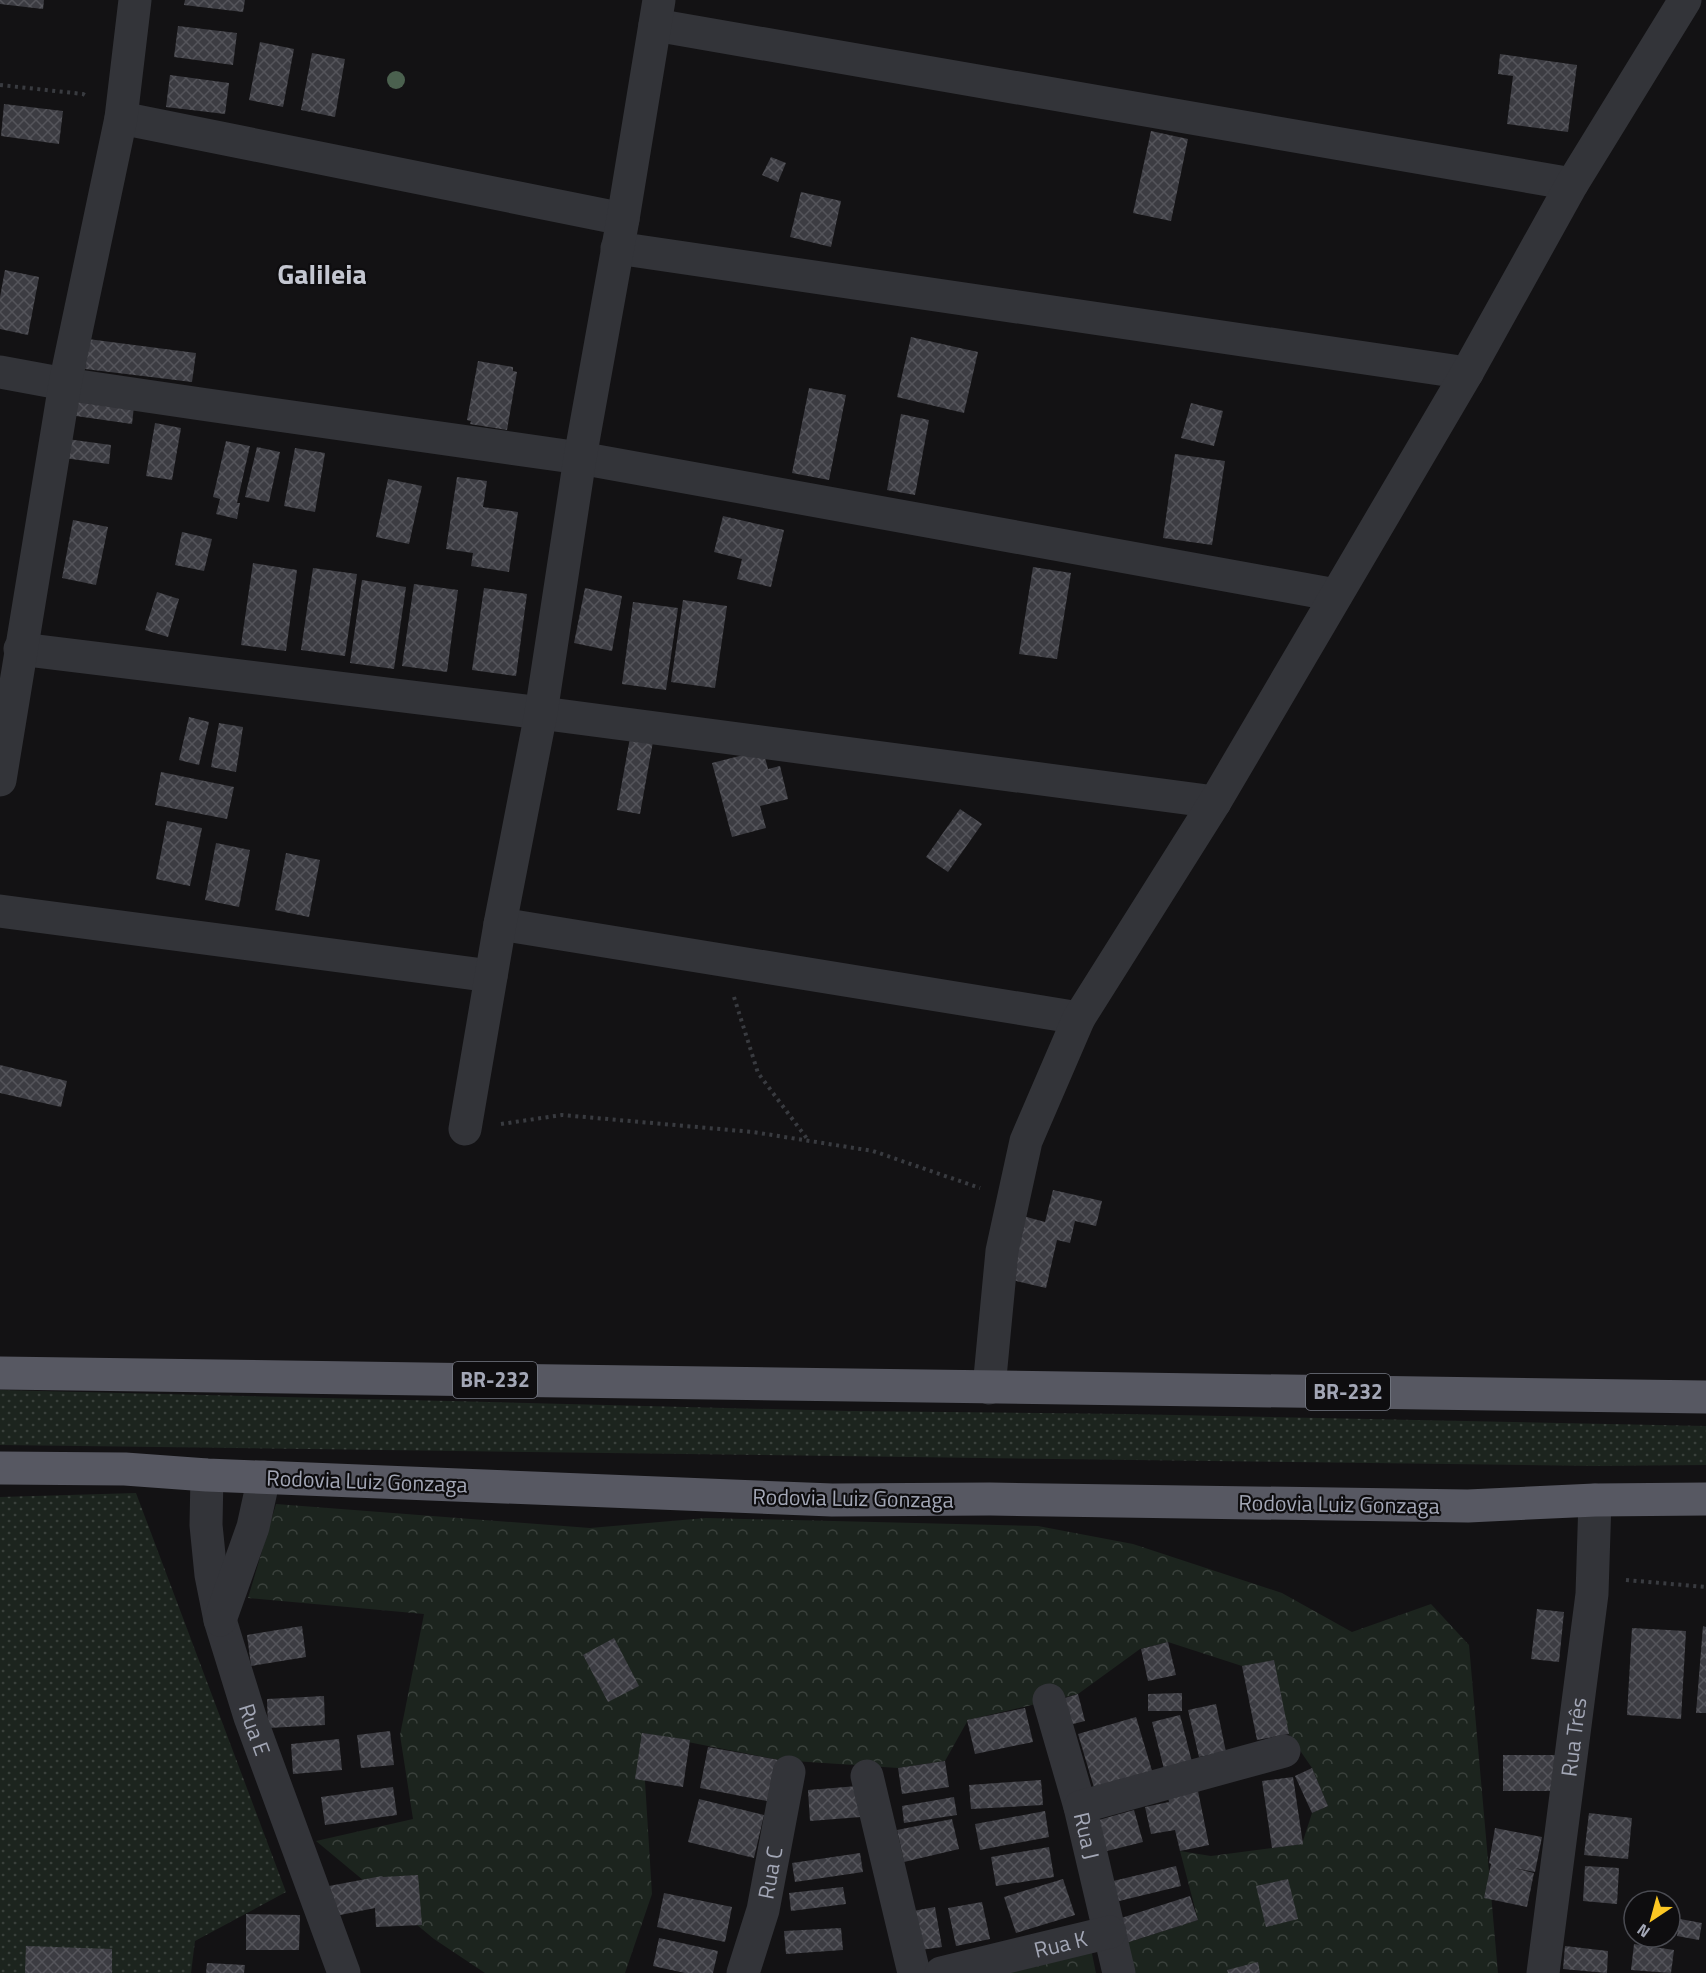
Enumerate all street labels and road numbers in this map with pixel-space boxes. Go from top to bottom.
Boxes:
road number: BR-232 [453,1362,537,1398]
road number: BR-232 [1306,1374,1390,1410]
street label: Rodovia Luiz Gonzaga [266,1460,468,1502]
street label: Rodovia Luiz Gonzaga [752,1479,954,1517]
street label: Rodovia Luiz Gonzaga [1238,1485,1440,1523]
street label: Rua Três [1552,1695,1595,1779]
street label: Rua E [230,1699,280,1760]
street label: Rua J [1065,1809,1109,1863]
street label: Rua C [748,1844,792,1902]
street label: Rua K [1030,1921,1091,1967]

